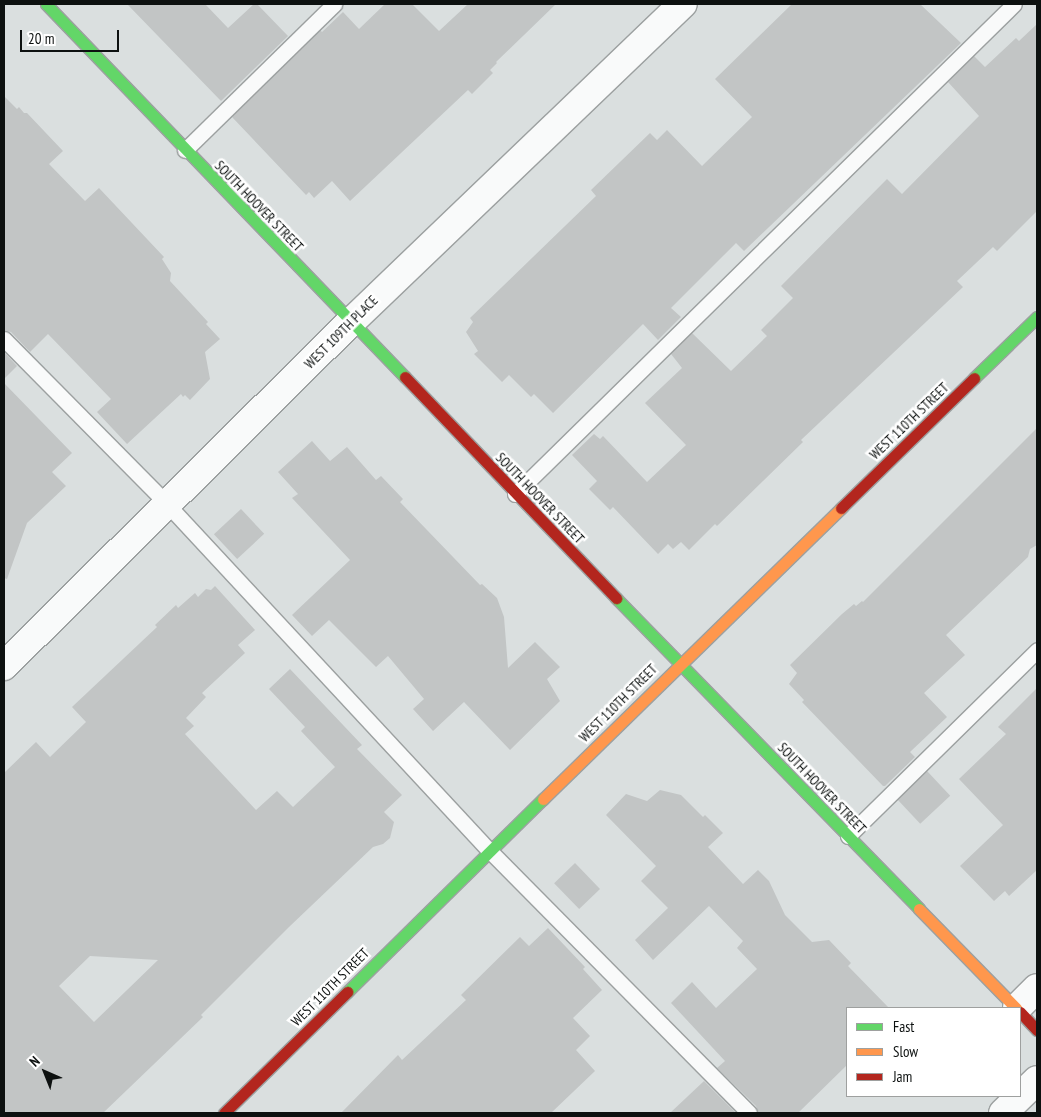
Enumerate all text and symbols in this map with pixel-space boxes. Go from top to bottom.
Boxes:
scale bar [22,20,121,52]
text: 20 m [28,29,54,48]
street label: SOUTH HOOVER STREET [211,157,307,255]
street label: WEST 109TH PLACE [301,292,381,372]
street label: WEST 110TH STREET [866,379,952,463]
street label: SOUTH HOOVER STREET [492,449,588,547]
street label: WEST 110TH STREET [575,660,661,746]
street label: SOUTH HOOVER STREET [774,739,870,837]
street label: WEST 110TH STREET [287,944,373,1030]
legend [846,1007,1021,1097]
text: Fast [893,1017,914,1036]
text: Slow [893,1042,918,1061]
north arrow [20,1047,70,1097]
text: N [26,1052,44,1070]
text: Jam [893,1067,912,1086]

